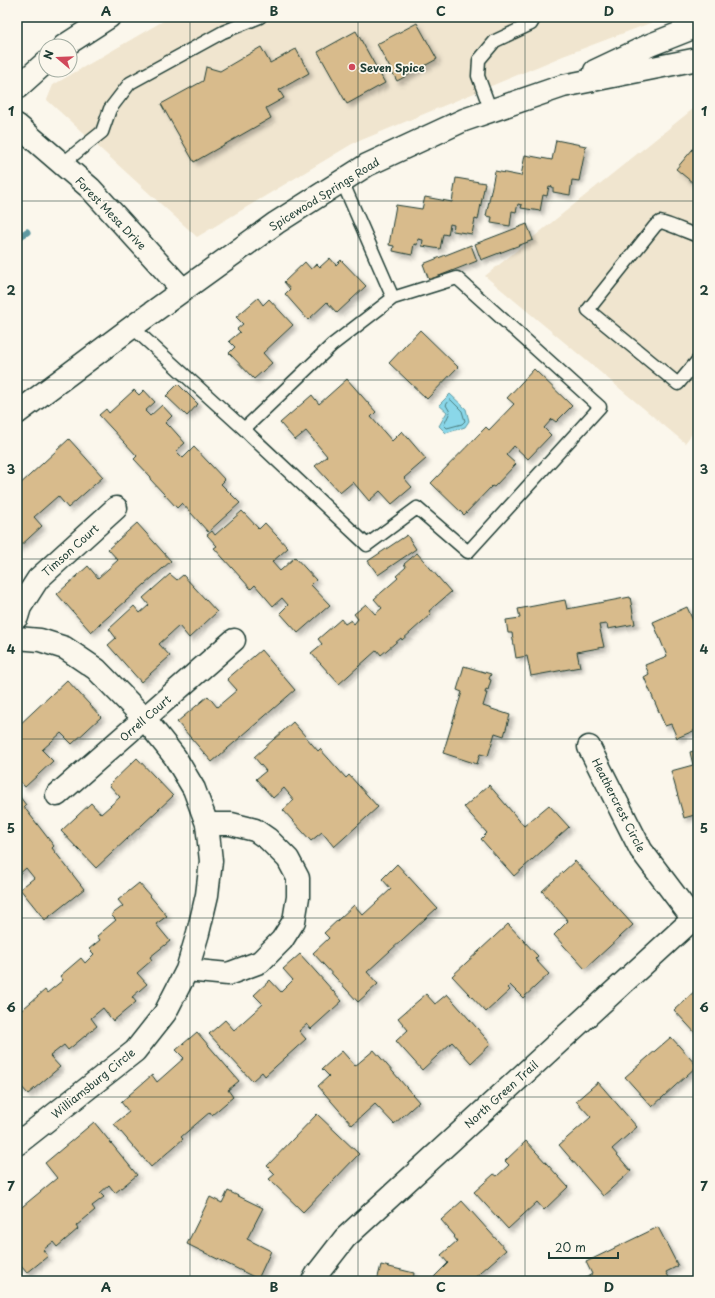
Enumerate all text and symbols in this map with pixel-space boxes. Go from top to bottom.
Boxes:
text: A [101,1,111,20]
text: B [270,1,279,20]
text: C [436,1,446,20]
text: D [604,1,614,20]
north arrow [38,38,78,78]
text: N [39,47,58,61]
place label: Seven Spice [360,59,425,76]
marker: Seven Spice [347,62,357,72]
text: 1 [8,101,14,120]
text: 1 [701,101,707,120]
street label: Spicewood Springs Road [265,153,383,235]
street label: Forest Mesa Drive [72,173,151,254]
text: 2 [6,280,16,299]
text: 2 [699,280,709,299]
text: 3 [7,459,16,478]
text: 3 [700,459,709,478]
street label: Timson Court [38,519,103,580]
text: 4 [7,639,16,658]
text: 4 [700,639,709,658]
street label: Orrell Court [116,690,175,745]
street label: Heathercrest Circle [588,755,650,855]
text: 5 [7,818,15,837]
text: 5 [700,818,708,837]
text: 6 [6,997,16,1016]
text: 6 [699,997,709,1016]
street label: Williamsburg Circle [47,1044,139,1122]
street label: North Green Trail [460,1056,542,1132]
text: 7 [7,1176,15,1195]
text: 7 [700,1176,708,1195]
scale bar [549,1234,618,1260]
text: 20 m [555,1238,586,1256]
text: A [101,1277,111,1296]
text: B [270,1277,279,1296]
text: C [436,1277,446,1296]
text: D [604,1277,614,1296]

